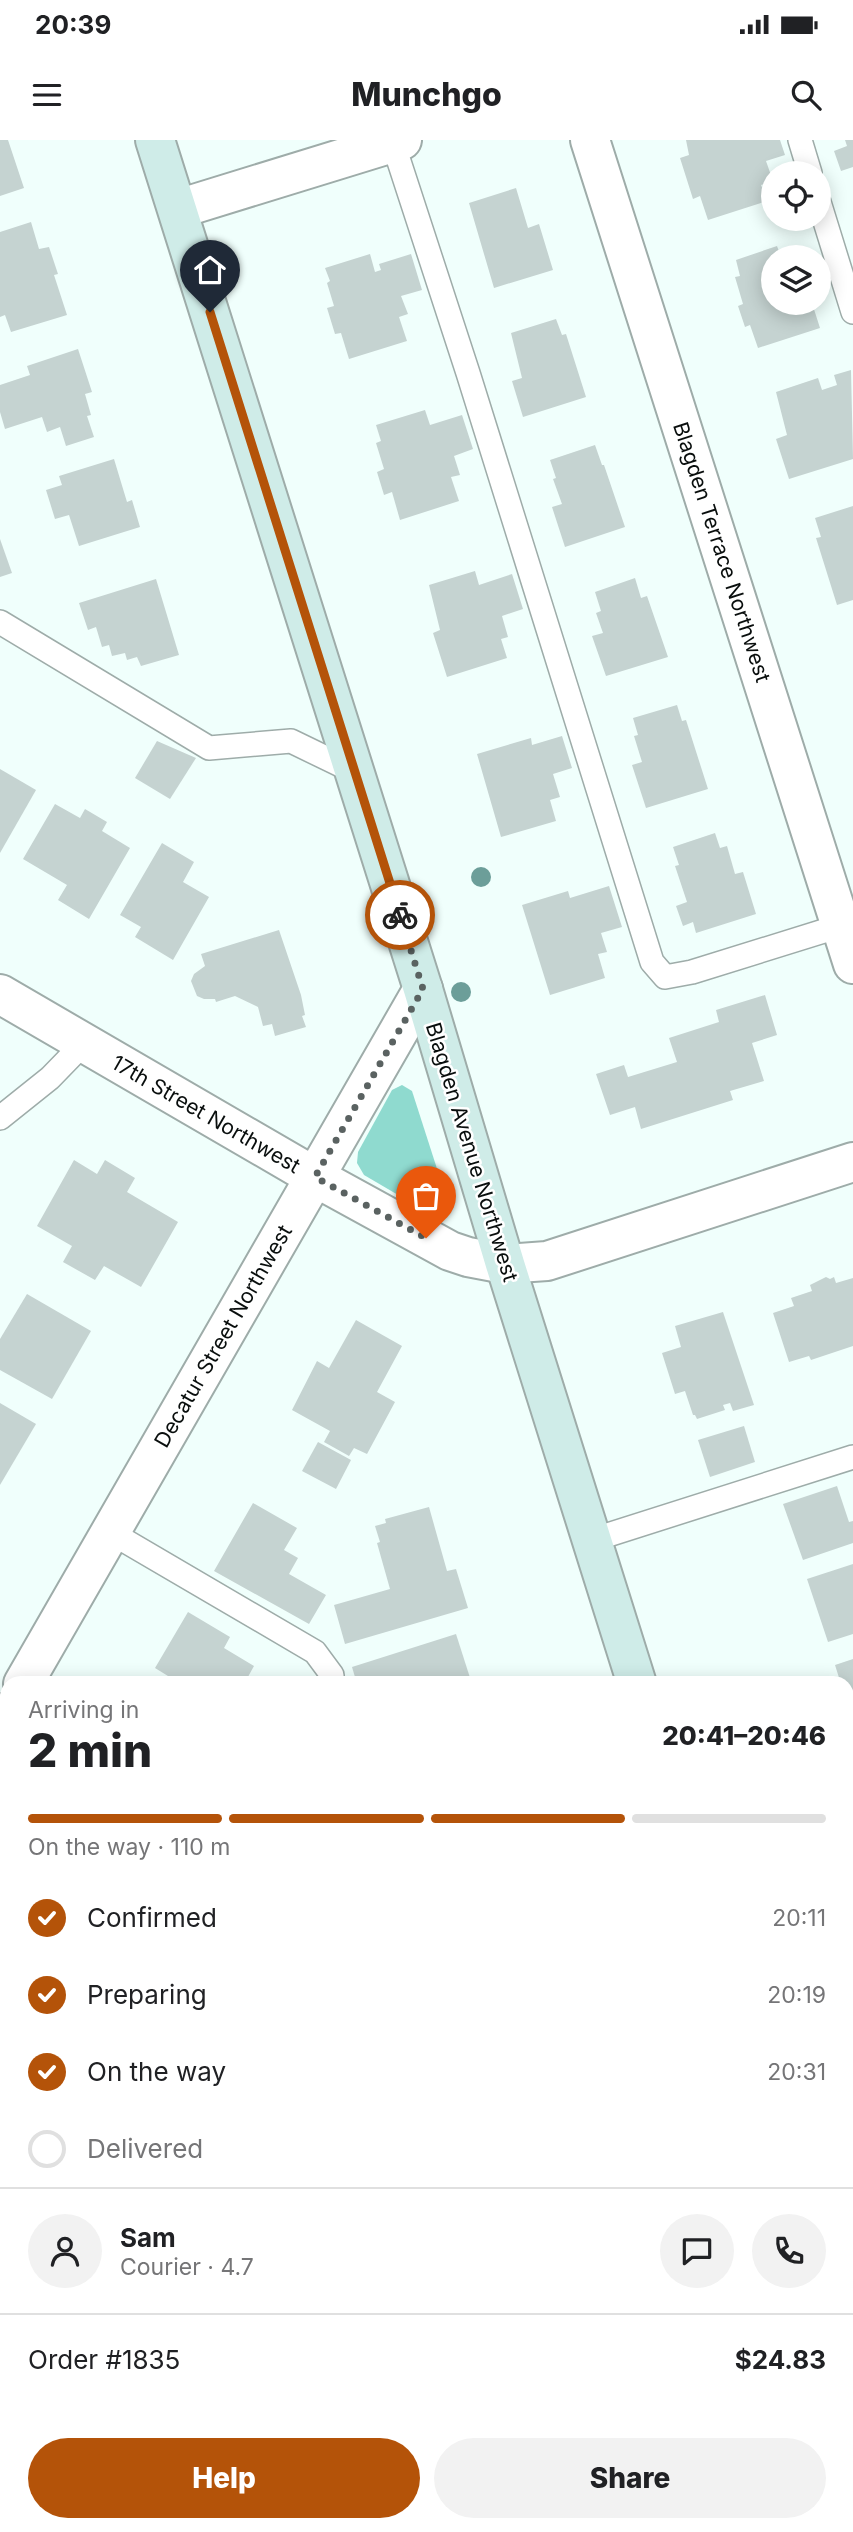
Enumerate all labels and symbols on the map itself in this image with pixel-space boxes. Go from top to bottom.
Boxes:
pin [180,240,240,312]
street label: Blagden Terrace Northwest [668,419,776,685]
courier [365,880,435,950]
street label: Blagden Avenue Northwest [421,1019,523,1285]
street label: 17th Street Northwest [107,1050,305,1178]
pin [396,1166,456,1238]
street label: Decatur Street Northwest [149,1220,297,1452]

